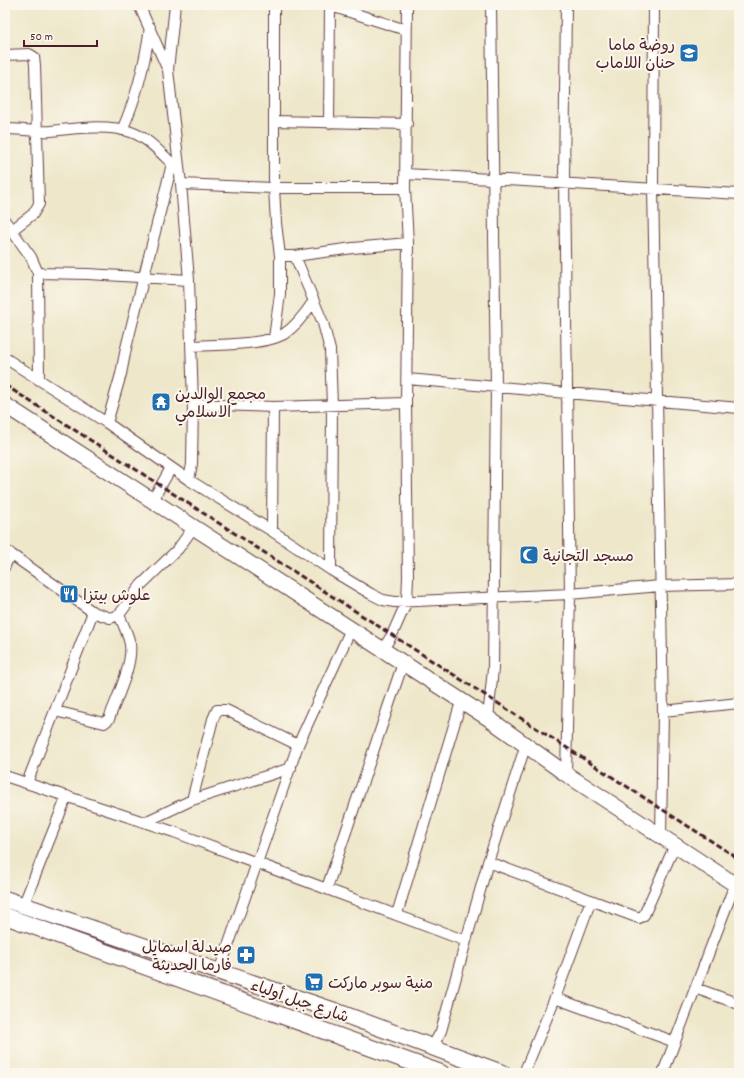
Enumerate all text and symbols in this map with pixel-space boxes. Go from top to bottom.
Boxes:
scale bar [24,22,97,48]
text: 50 m [30,29,53,46]
place label: روضة ماما حنان اللاماب [596,35,676,76]
school or university icon: روضة ماما حنان اللاماب [678,42,700,64]
place label: مجمع الوالدين الاسلامي [175,384,266,426]
temple icon: مجمع الوالدين الاسلامي [150,391,172,413]
mosque icon: مسجد التجانية [518,544,540,566]
place label: مسجد التجانية [543,546,634,569]
restaurant icon: علوش بيتزا [58,583,80,605]
place label: علوش بيتزا [83,585,150,608]
place label: صيدلة اسمايل فارما الحديثة [142,937,232,978]
pharmacy icon: صيدلة اسمايل فارما الحديثة [235,944,257,966]
supermarket icon: منية سوبر ماركت [303,971,325,993]
place label: منية سوبر ماركت [328,973,433,996]
street label: شارع جبل أولياء [247,975,352,1030]

